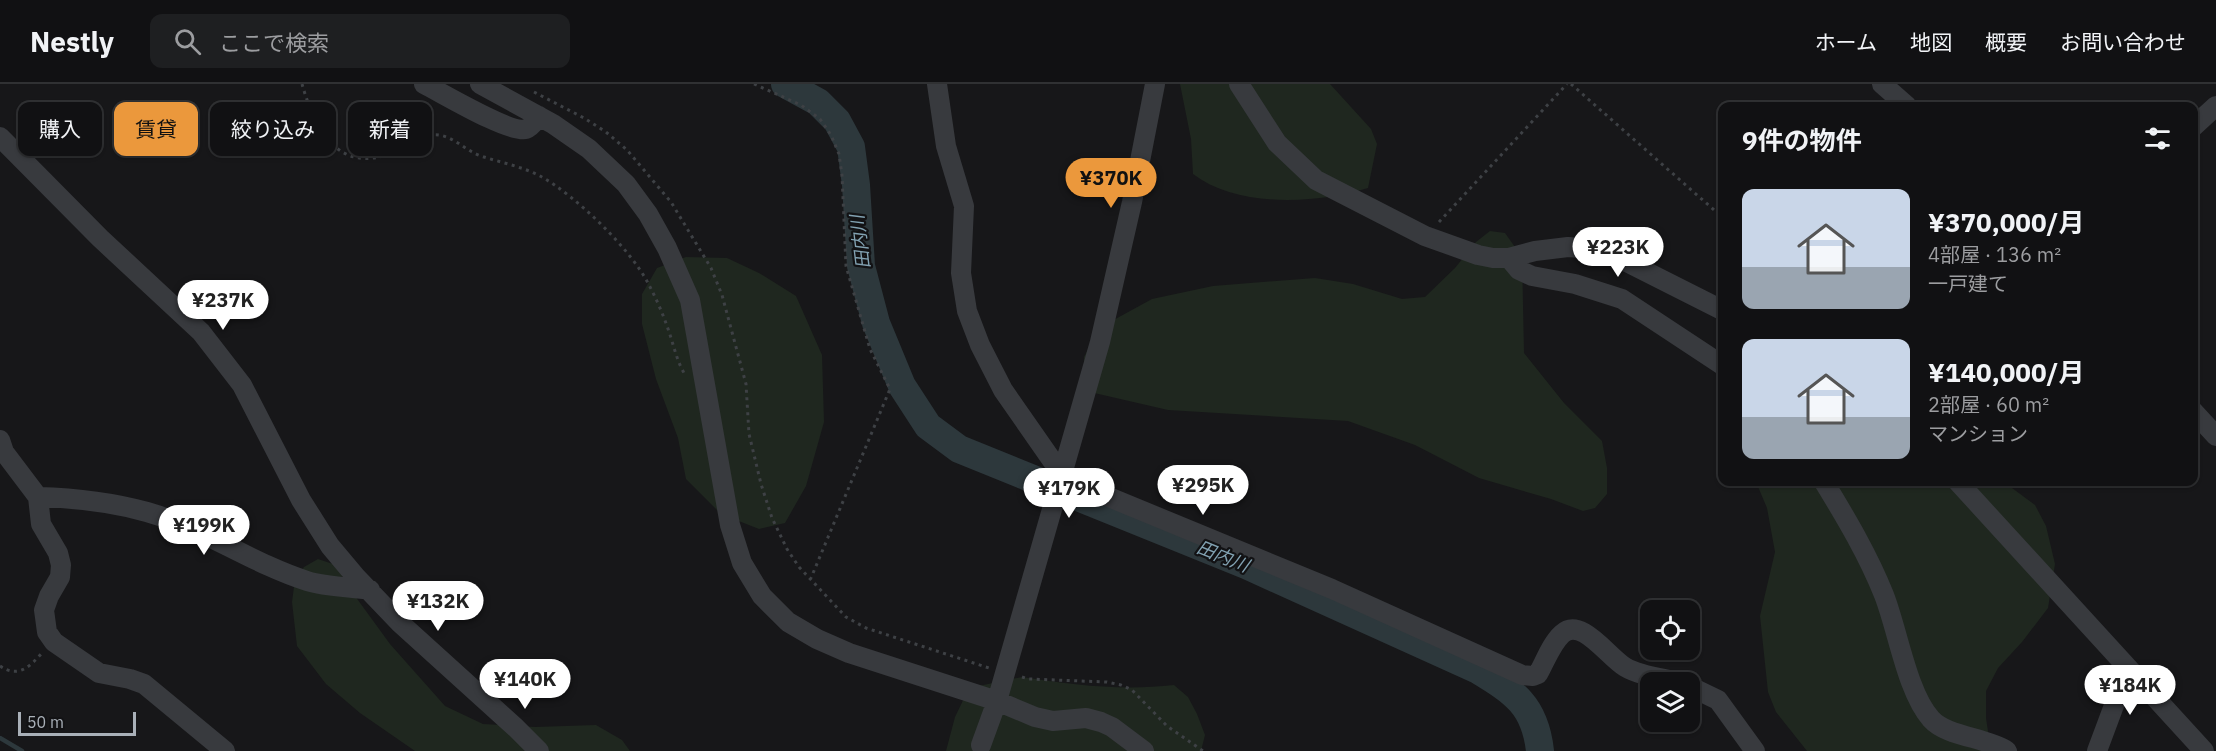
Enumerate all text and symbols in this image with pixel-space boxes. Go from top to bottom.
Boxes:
search box [150,14,570,68]
text: Nestly [30,23,114,60]
icon: search [171,25,204,58]
text: ここで検索 [219,28,329,57]
text: ホーム [1815,28,1877,56]
text: 地図 [1910,28,1952,56]
text: 概要 [1985,28,2027,56]
text: お問い合わせ [2060,28,2186,56]
chip: 購入 [18,102,102,156]
chip: 賃貸 [114,102,198,156]
chip: 絞り込み [210,102,336,156]
chip: 新着 [348,102,432,156]
icon: filters [2141,122,2174,155]
text: 9件の物件 [1742,123,1862,157]
pin: ¥370K [1069,158,1153,209]
text: ¥370K [1080,164,1142,191]
text: ¥370,000/月 [1928,205,2085,239]
water label: 田内川 [845,212,875,270]
icon: home [1790,213,1862,285]
pin: ¥223K [1576,227,1660,278]
text: ¥223K [1587,233,1649,260]
text: 4部屋 · 136 m² [1928,241,2061,268]
text: 一戸建て [1928,270,2008,297]
pin: ¥237K [181,280,265,331]
text: ¥237K [192,286,254,313]
text: ¥140,000/月 [1928,355,2085,389]
icon: home [1790,363,1862,435]
text: 2部屋 · 60 m² [1928,391,2049,418]
text: マンション [1928,420,2028,447]
pin: ¥295K [1161,465,1245,516]
pin: ¥179K [1027,468,1111,519]
text: ¥295K [1172,471,1234,498]
text: ¥179K [1038,474,1100,501]
pin: ¥199K [162,505,246,556]
text: ¥199K [173,511,235,538]
water label: 田内川 [1194,535,1254,578]
pin: ¥132K [396,581,480,632]
text: ¥132K [407,587,469,614]
map controls [1640,600,1700,732]
button: locate [1640,600,1700,660]
pin: ¥140K [483,659,567,710]
text: ¥140K [494,665,556,692]
pin: ¥184K [2088,665,2172,716]
text: ¥184K [2099,671,2161,698]
button: layers [1640,672,1700,732]
scale bar [18,709,136,736]
text: 50 m [27,712,64,732]

